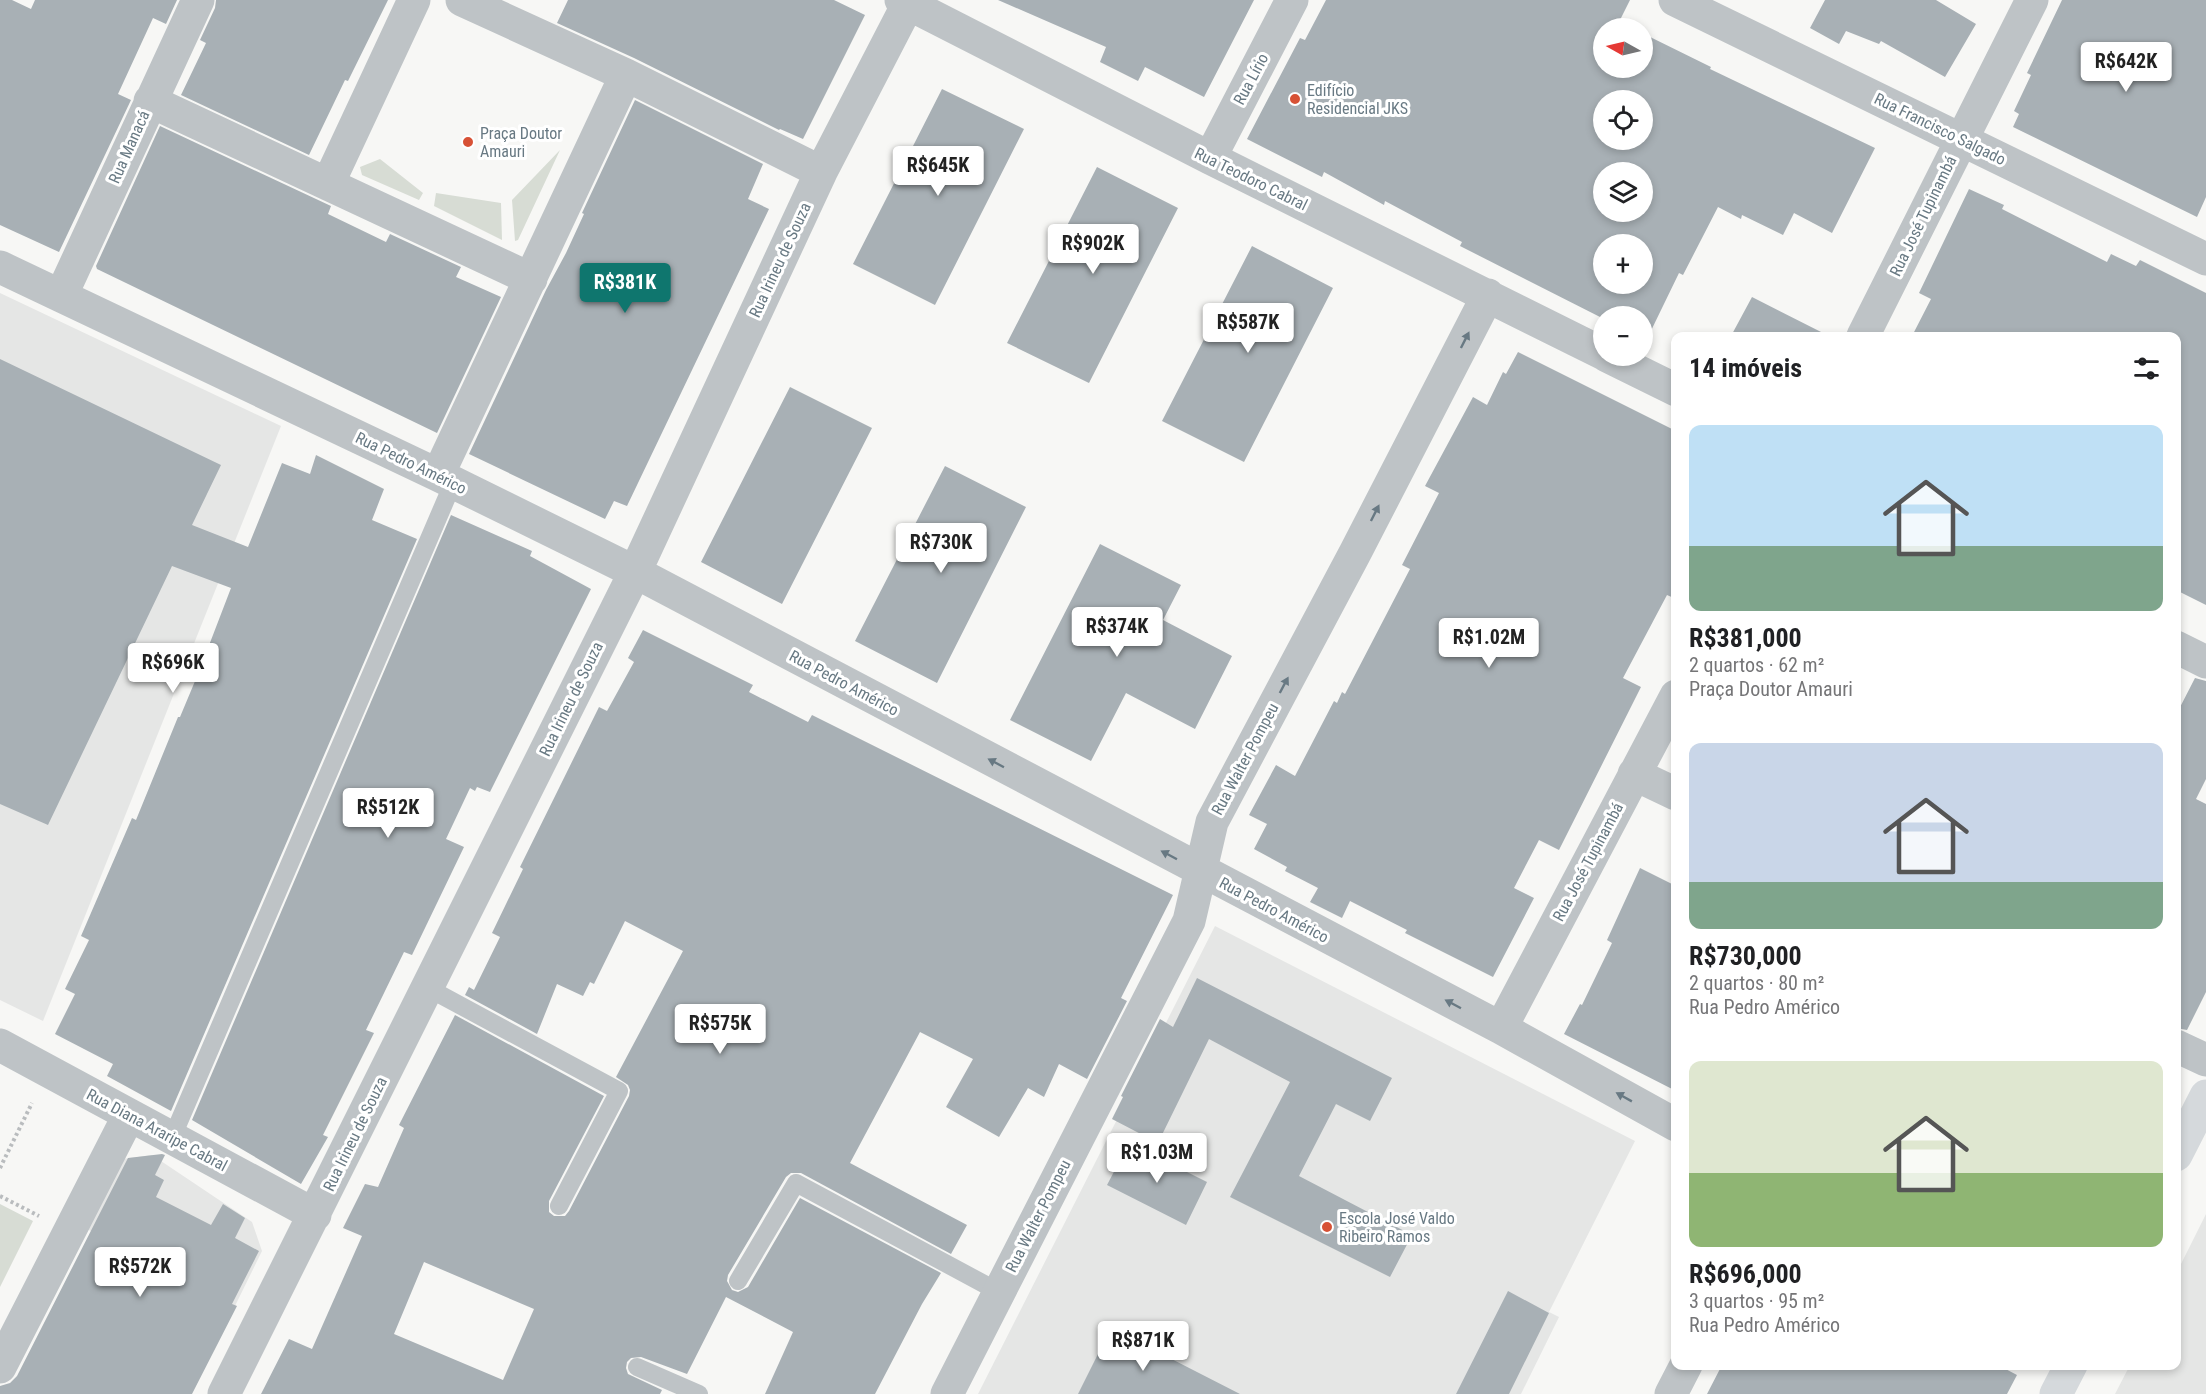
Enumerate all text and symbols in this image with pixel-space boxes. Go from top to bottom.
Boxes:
north arrow [1593,18,1653,78]
map controls [1593,18,1653,366]
pin: R$642K [2077,42,2175,93]
text: R$642K [2095,49,2157,73]
street label: Rua Lírio [1230,50,1272,108]
place label: Edifício Residencial JKS [1307,81,1408,118]
street label: Rua Francisco Salgado [1871,89,2009,169]
button: locate [1593,90,1653,150]
marker: Edifício Residencial JKS [1288,92,1302,106]
street label: Rua Manacá [105,108,153,186]
place label: Praça Doutor Amauri [480,124,562,161]
marker: Praça Doutor Amauri [461,135,475,149]
street label: Rua Teodoro Cabral [1191,143,1311,215]
pin: R$645K [889,146,987,197]
text: R$645K [907,153,969,177]
street label: Rua José Tupinambá [1886,153,1960,279]
button: layers [1593,162,1653,222]
street label: Rua Irineu de Souza [745,200,815,320]
pin: R$902K [1044,224,1142,275]
text: R$902K [1062,231,1124,255]
button: + [1593,234,1653,294]
pin: R$381K [576,263,674,314]
text: R$381K [594,270,656,294]
pin: R$587K [1199,303,1297,354]
button: − [1593,306,1653,366]
text: R$587K [1217,310,1279,334]
one-way arrow [1460,331,1470,348]
icon: filters [2130,352,2163,385]
text: 14 imóveis [1689,353,1802,383]
street label: Rua Pedro Américo [352,428,470,498]
icon: home [1872,464,1980,572]
one-way arrow [1370,504,1380,521]
pin: R$730K [892,523,990,574]
text: R$730K [910,530,972,554]
pin: R$374K [1068,607,1166,658]
text: R$374K [1086,614,1148,638]
pin: R$1.02M [1434,618,1544,669]
text: R$381,000 [1689,623,1802,653]
text: R$1.02M [1453,625,1525,649]
street label: Rua Irineu de Souza [535,639,607,759]
pin: R$696K [124,643,222,694]
street label: Rua Pedro Américo [786,646,902,720]
text: R$696K [142,650,204,674]
text: 2 quartos · 62 m² [1689,653,1824,677]
one-way arrow [1279,677,1289,694]
text: Praça Doutor Amauri [1689,677,1853,701]
street label: Rua Walter Pompeu [1208,700,1282,818]
one-way arrow [988,758,1005,768]
icon: home [1872,782,1980,890]
pin: R$512K [339,788,437,839]
text: R$512K [357,795,419,819]
street label: Rua José Tupinambá [1549,800,1627,924]
one-way arrow [1160,850,1177,860]
street label: Rua Pedro Américo [1216,873,1332,947]
text: R$730,000 [1689,941,1802,971]
text: 2 quartos · 80 m² [1689,971,1824,995]
text: Rua Pedro Américo [1689,995,1840,1019]
one-way arrow [1444,999,1462,1009]
pin: R$575K [671,1004,769,1055]
text: R$575K [689,1011,751,1035]
street label: Rua Irineu de Souza [319,1074,391,1194]
street label: Rua Diana Araripe Cabral [83,1085,231,1175]
one-way arrow [1615,1092,1632,1102]
icon: home [1872,1100,1980,1208]
pin: R$1.03M [1102,1133,1212,1184]
text: R$1.03M [1121,1140,1193,1164]
street label: Rua Walter Pompeu [1001,1157,1075,1275]
place label: Escola José Valdo Ribeiro Ramos [1339,1209,1455,1246]
marker: Escola José Valdo Ribeiro Ramos [1320,1220,1334,1234]
pin: R$572K [91,1247,189,1298]
text: R$572K [109,1254,171,1278]
text: R$696,000 [1689,1259,1802,1289]
text: 3 quartos · 95 m² [1689,1289,1824,1313]
text: Rua Pedro Américo [1689,1313,1840,1337]
pin: R$871K [1094,1321,1192,1372]
text: R$871K [1112,1328,1174,1352]

